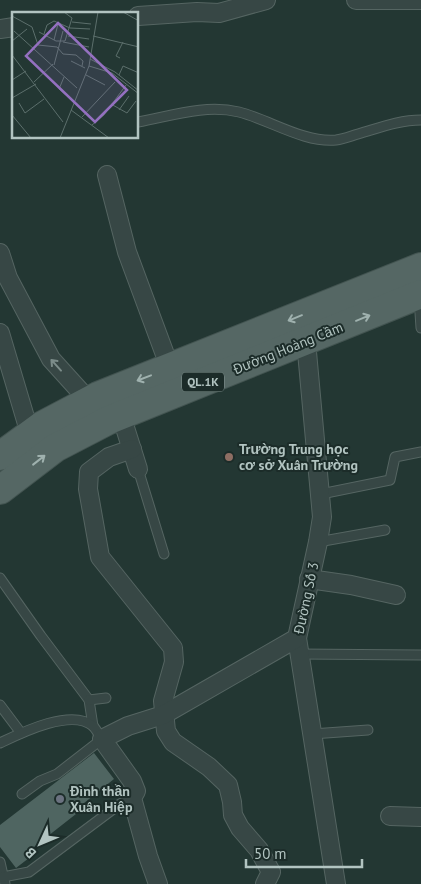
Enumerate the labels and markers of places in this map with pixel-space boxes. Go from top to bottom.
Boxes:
place label: Trường Trung học cơ sở Xuân Trường [239,440,358,474]
marker: Trường Trung học cơ sở Xuân Trường [223,451,235,463]
place label: Đình thần Xuân Hiệp [69,782,133,816]
marker: Đình thần Xuân Hiệp [54,793,66,805]

